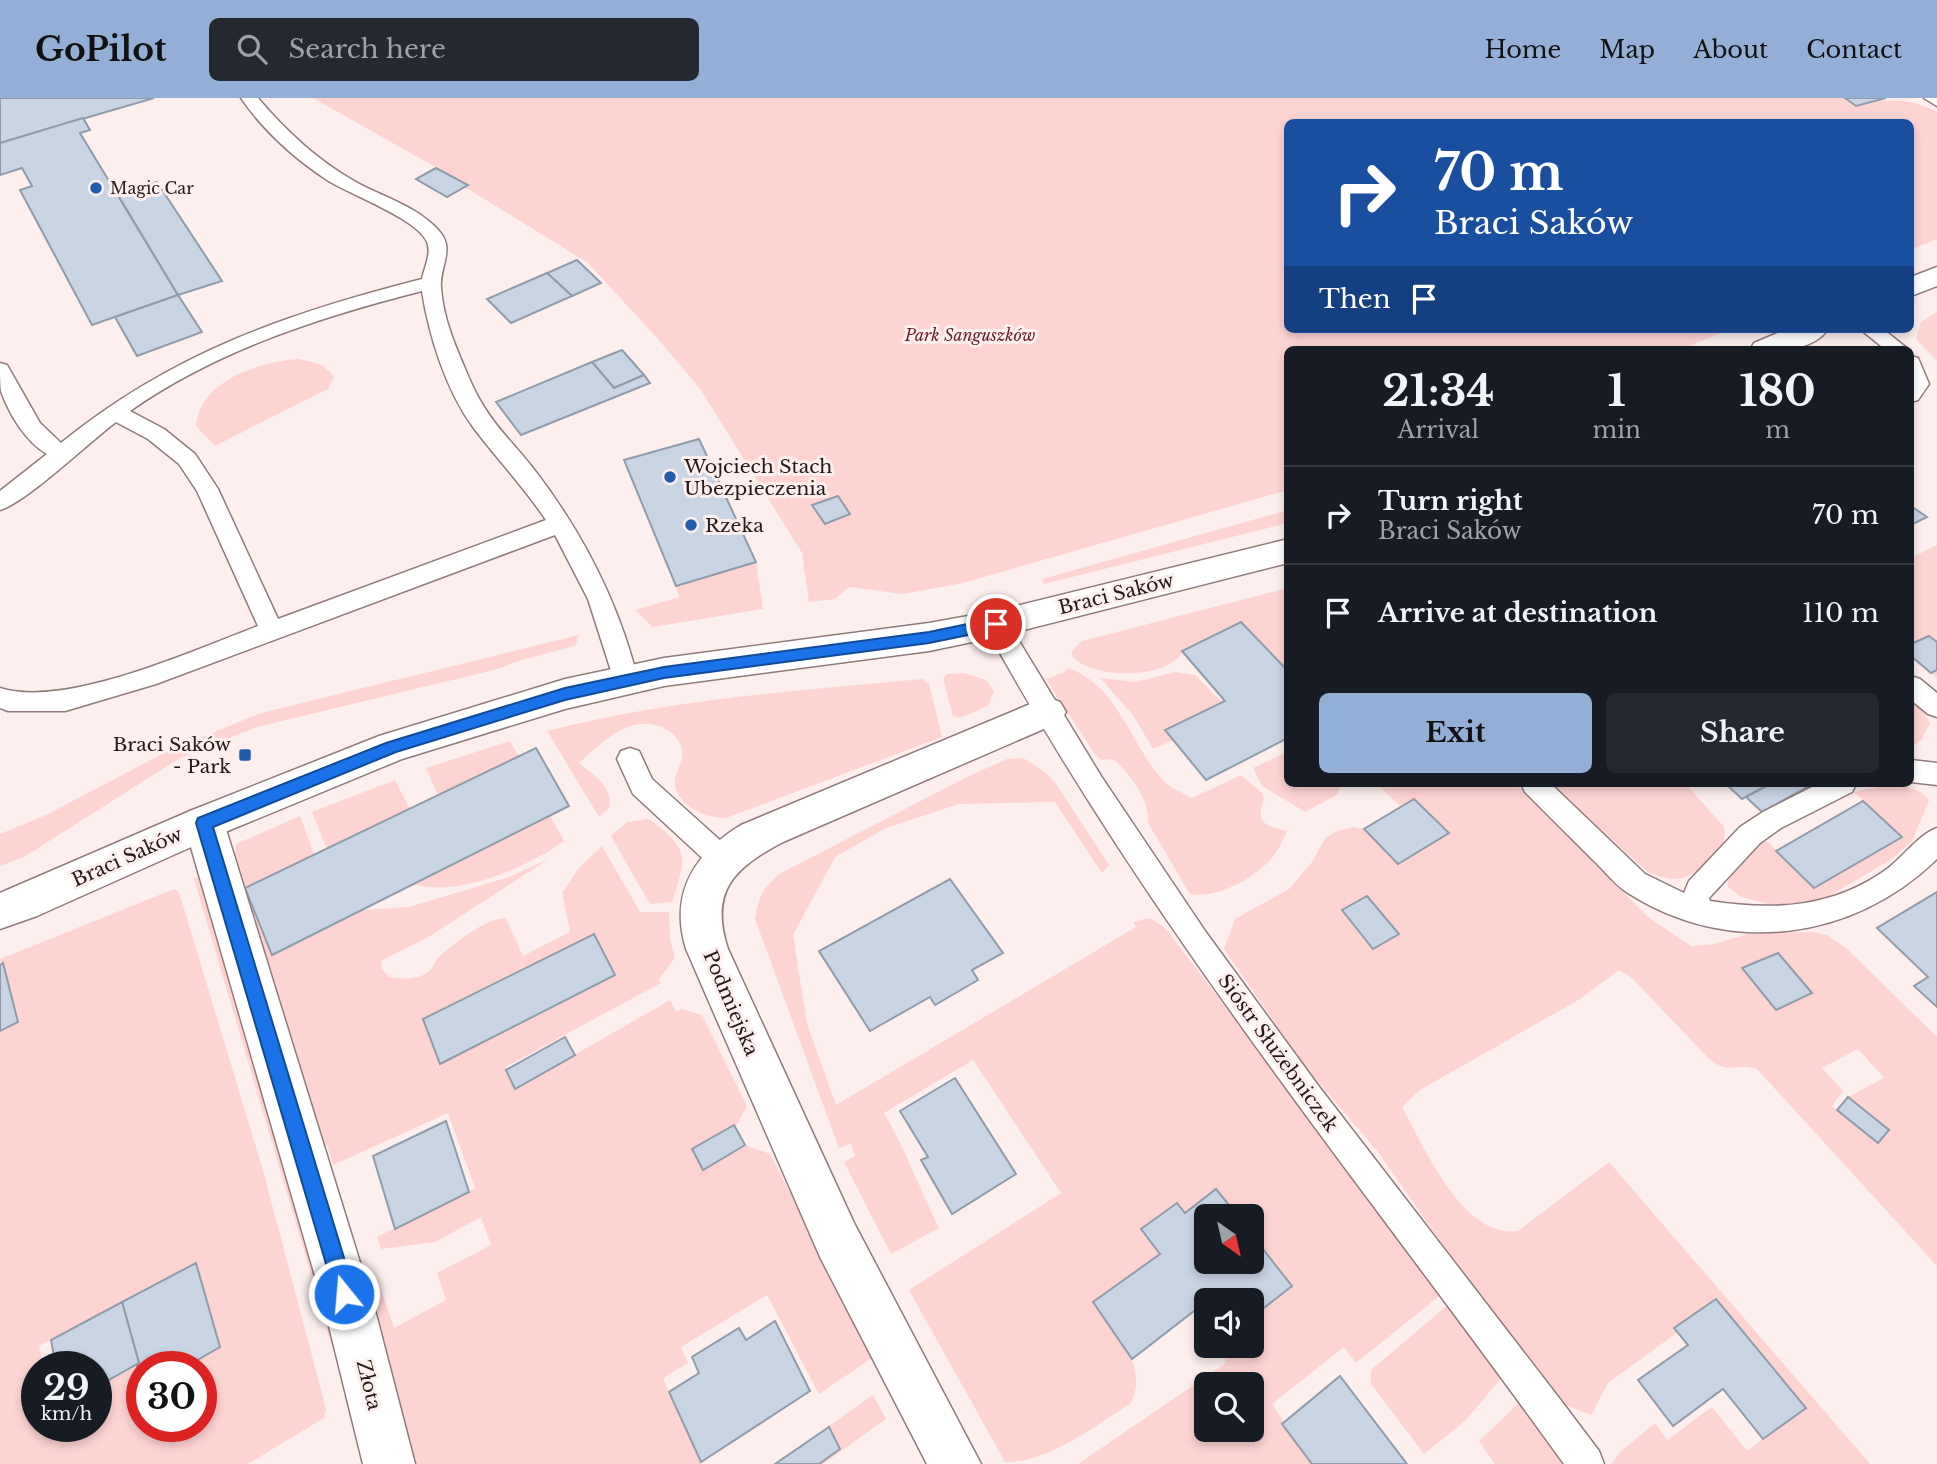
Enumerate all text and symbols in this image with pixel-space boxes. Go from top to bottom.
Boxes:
search box [209,18,699,81]
text: GoPilot [35,29,167,70]
icon: search [233,30,271,68]
text: Search here [289,33,446,65]
text: Home [1485,35,1561,64]
text: Map [1599,35,1655,64]
text: About [1693,35,1768,64]
text: Contact [1806,35,1902,64]
text: 70 m [1434,142,1564,203]
icon: right [1319,147,1410,238]
place label: Magic Car [110,178,194,198]
marker: Magic Car [88,180,104,196]
text: Braci Saków [1434,203,1633,243]
icon: arrive [1405,280,1443,318]
text: Then [1319,283,1391,315]
park label: Park Sanguszków [904,325,1036,345]
text: 21:34 [1382,365,1494,417]
text: 1 [1608,365,1626,417]
text: 180 [1739,365,1816,417]
text: Arrival [1398,416,1479,444]
text: min [1593,416,1641,444]
text: m [1765,416,1790,444]
place label: Wojciech Stach Ubezpieczenia [683,455,832,500]
marker: Wojciech Stach Ubezpieczenia [662,469,678,485]
text: Turn right [1378,485,1523,517]
icon: right [1319,496,1357,534]
text: 70 m [1812,499,1879,531]
place label: Rzeka [705,514,764,537]
marker: Rzeka [683,517,699,533]
text: Braci Saków [1378,517,1521,545]
street label: Braci Saków [1056,569,1176,619]
pin [966,594,1026,654]
icon: arrive [1319,594,1357,632]
text: Arrive at destination [1378,597,1658,629]
text: 110 m [1802,597,1879,629]
icon: arrive [977,605,1015,643]
button: Exit [1319,693,1592,773]
button: Share [1606,693,1879,773]
place label: Braci Saków - Park [113,733,231,778]
marker: Braci Saków - Park [237,747,253,763]
street label: Braci Saków [68,822,186,892]
street label: Podmiejska [699,947,764,1060]
street label: Sióstr Służebniczek [1213,970,1343,1136]
north arrow [1194,1204,1264,1274]
map controls [1194,1204,1264,1442]
position arrow [307,1257,381,1331]
button: sound [1194,1288,1264,1358]
speed limit sign: 30 [126,1351,217,1442]
street label: Złota [352,1357,386,1413]
text: 29 [43,1366,90,1409]
button: search [1194,1372,1264,1442]
text: km/h [41,1403,92,1425]

